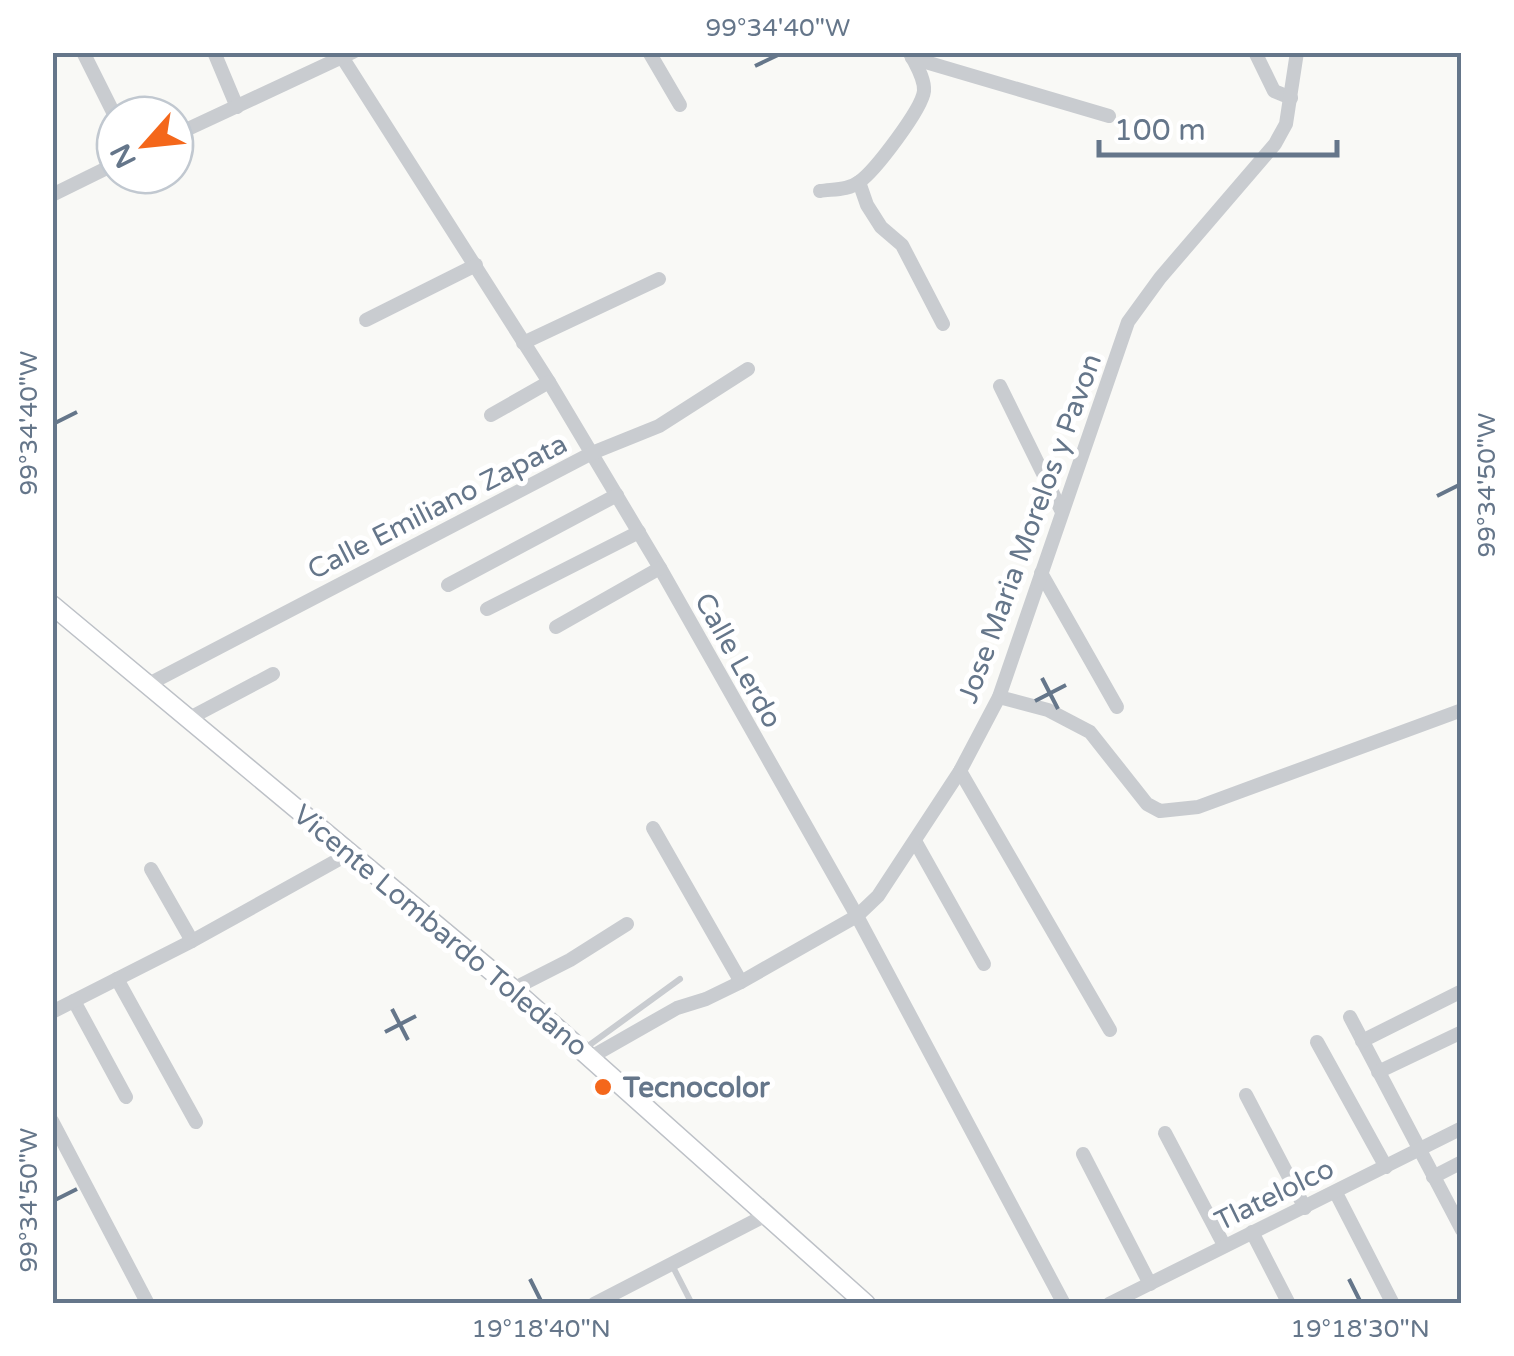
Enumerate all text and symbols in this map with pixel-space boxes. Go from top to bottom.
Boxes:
text: 99°34'40"W [706,13,850,43]
north arrow [95,95,195,195]
scale bar [1099,95,1336,157]
text: 100 m [1114,112,1206,149]
text: N [103,138,144,174]
street label: Jose Maria Morelos y Pavon [951,349,1109,708]
text: 99°34'40"W [14,351,44,495]
text: 99°34'50"W [1472,413,1502,557]
street label: Calle Emiliano Zapata [302,427,573,587]
street label: Calle Lerdo [687,587,789,734]
street label: Vicente Lombardo Toledano [286,797,595,1064]
place label: Tecnocolor [622,1071,771,1105]
marker: Tecnocolor [592,1076,614,1098]
text: 99°34'50"W [14,1128,44,1272]
street label: Tlatelolco [1209,1151,1340,1238]
text: 19°18'40"N [471,1314,611,1344]
text: 19°18'30"N [1290,1314,1430,1344]

